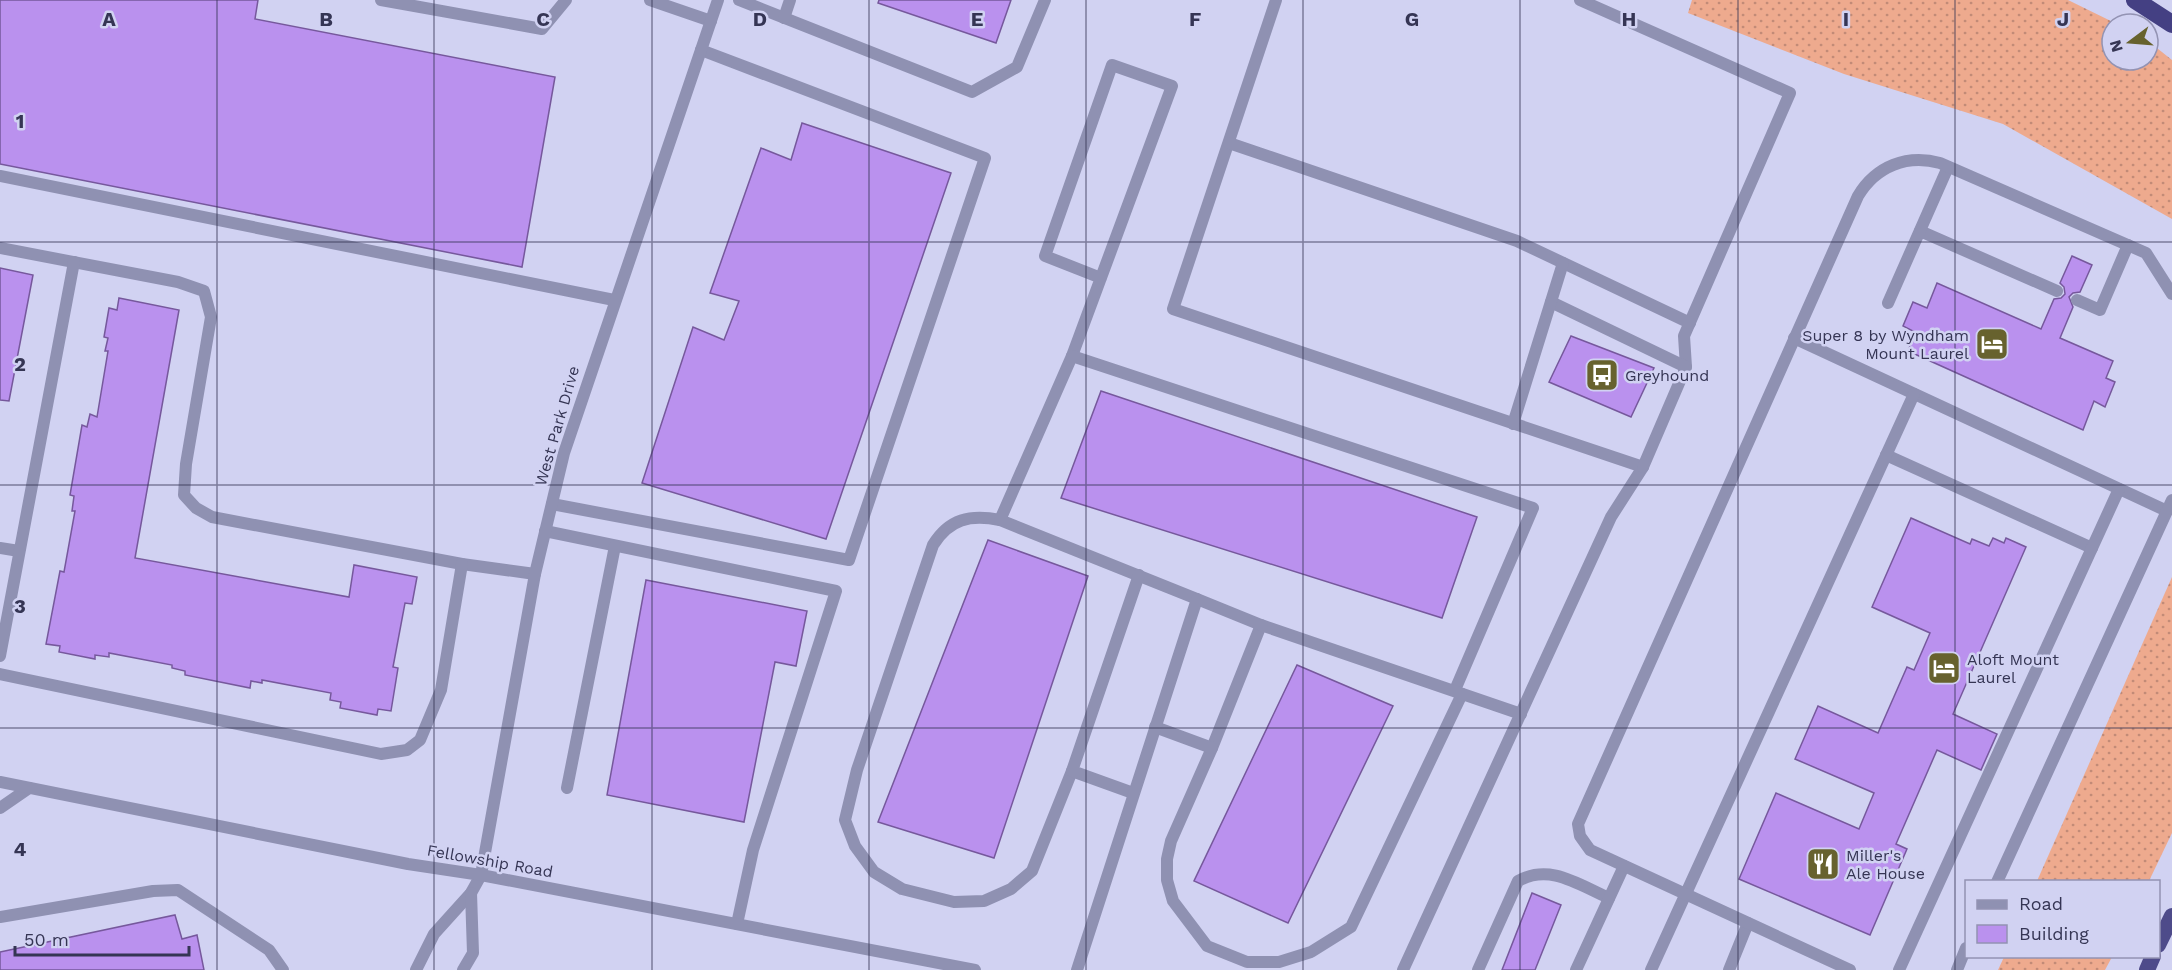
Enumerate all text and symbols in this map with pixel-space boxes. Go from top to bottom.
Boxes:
text: A [102,7,116,31]
text: B [319,7,333,31]
text: C [536,7,550,31]
text: D [753,7,767,31]
text: E [971,7,983,31]
text: F [1189,7,1201,31]
text: G [1405,7,1419,31]
text: H [1622,7,1636,31]
text: I [1843,7,1849,31]
text: J [2057,7,2069,31]
north arrow [2100,12,2160,72]
text: N [2105,38,2127,54]
text: 1 [16,109,24,133]
place label: Super 8 by Wyndham Mount Laurel [1802,326,1969,363]
hotel icon: Super 8 by Wyndham Mount Laurel [1974,326,2010,362]
text: 2 [14,352,26,376]
bus stop icon: Greyhound [1584,357,1620,393]
street label: West Park Drive [531,364,583,488]
place label: Greyhound [1625,366,1709,385]
text: 3 [14,594,26,618]
hotel icon: Aloft Mount Laurel [1926,650,1962,686]
place label: Aloft Mount Laurel [1967,650,2059,687]
text: 4 [14,837,27,861]
street label: Fellowship Road [426,841,554,881]
restaurant icon: Miller's Ale House [1805,846,1841,882]
place label: Miller's Ale House [1846,846,1925,883]
legend [1965,880,2160,958]
text: Road [2019,893,2063,914]
scale bar [15,919,189,957]
text: Building [2019,923,2089,944]
text: 50 m [24,929,69,950]

